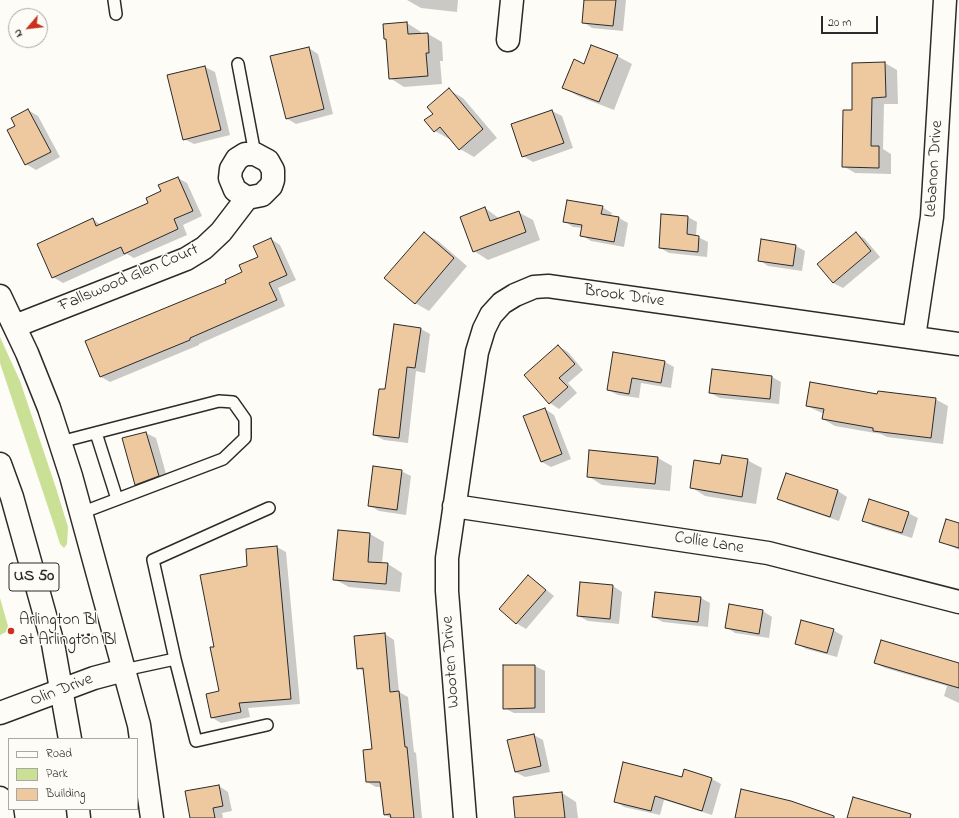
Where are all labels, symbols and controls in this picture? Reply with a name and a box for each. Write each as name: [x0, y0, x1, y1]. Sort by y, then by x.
north arrow: [8, 8, 48, 48]
scale bar: [823, 8, 880, 34]
text: 20 m: [828, 14, 851, 32]
text: N: [9, 26, 27, 40]
street label: Lebanon Drive: [921, 120, 949, 218]
street label: Fallswood Glen Court: [56, 240, 202, 318]
street label: Brook Drive: [582, 281, 666, 313]
street label: Collie Lane: [673, 528, 745, 560]
road number: US 50: [9, 563, 59, 591]
place label: Arlington Bl at Arlington Bl: [19, 611, 116, 651]
street label: Wooten Drive: [439, 615, 465, 709]
marker: Arlington Bl at Arlington Bl: [6, 626, 16, 636]
street label: Olin Drive: [28, 670, 96, 712]
legend: [8, 738, 138, 810]
text: Road: [46, 745, 72, 763]
text: Park: [46, 765, 68, 783]
text: Building: [46, 785, 85, 803]

